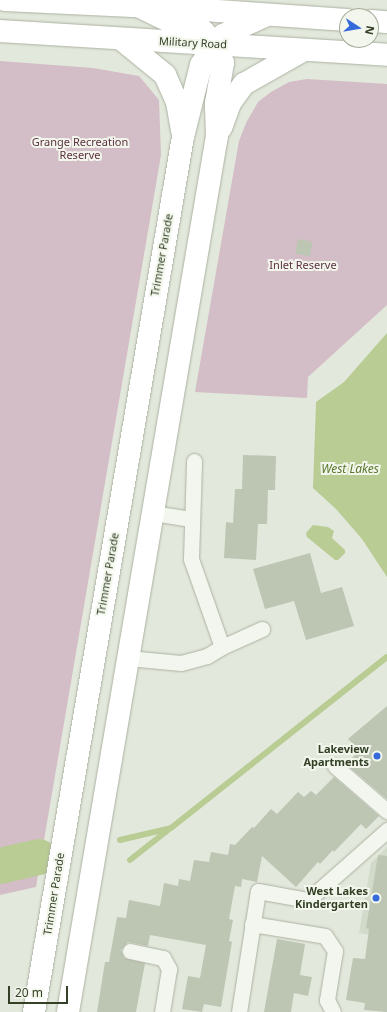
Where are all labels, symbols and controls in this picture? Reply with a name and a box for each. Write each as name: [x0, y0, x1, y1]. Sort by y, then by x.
north arrow: [339, 8, 379, 48]
text: N: [362, 24, 379, 36]
street label: Military Road: [159, 35, 227, 51]
park label: Grange Recreation Reserve: [32, 136, 128, 162]
street label: Trimmer Parade: [148, 213, 176, 297]
park label: Inlet Reserve: [269, 258, 337, 272]
water label: West Lakes: [321, 462, 379, 476]
street label: Trimmer Parade: [94, 532, 122, 616]
place label: Lakeview Apartments: [303, 743, 369, 769]
marker: Lakeview Apartments: [372, 751, 382, 761]
street label: Trimmer Parade: [41, 852, 67, 936]
place label: West Lakes Kindergarten: [295, 885, 368, 911]
marker: West Lakes Kindergarten: [371, 893, 381, 903]
scale bar: [10, 978, 70, 1004]
text: 20 m: [15, 984, 43, 1001]

